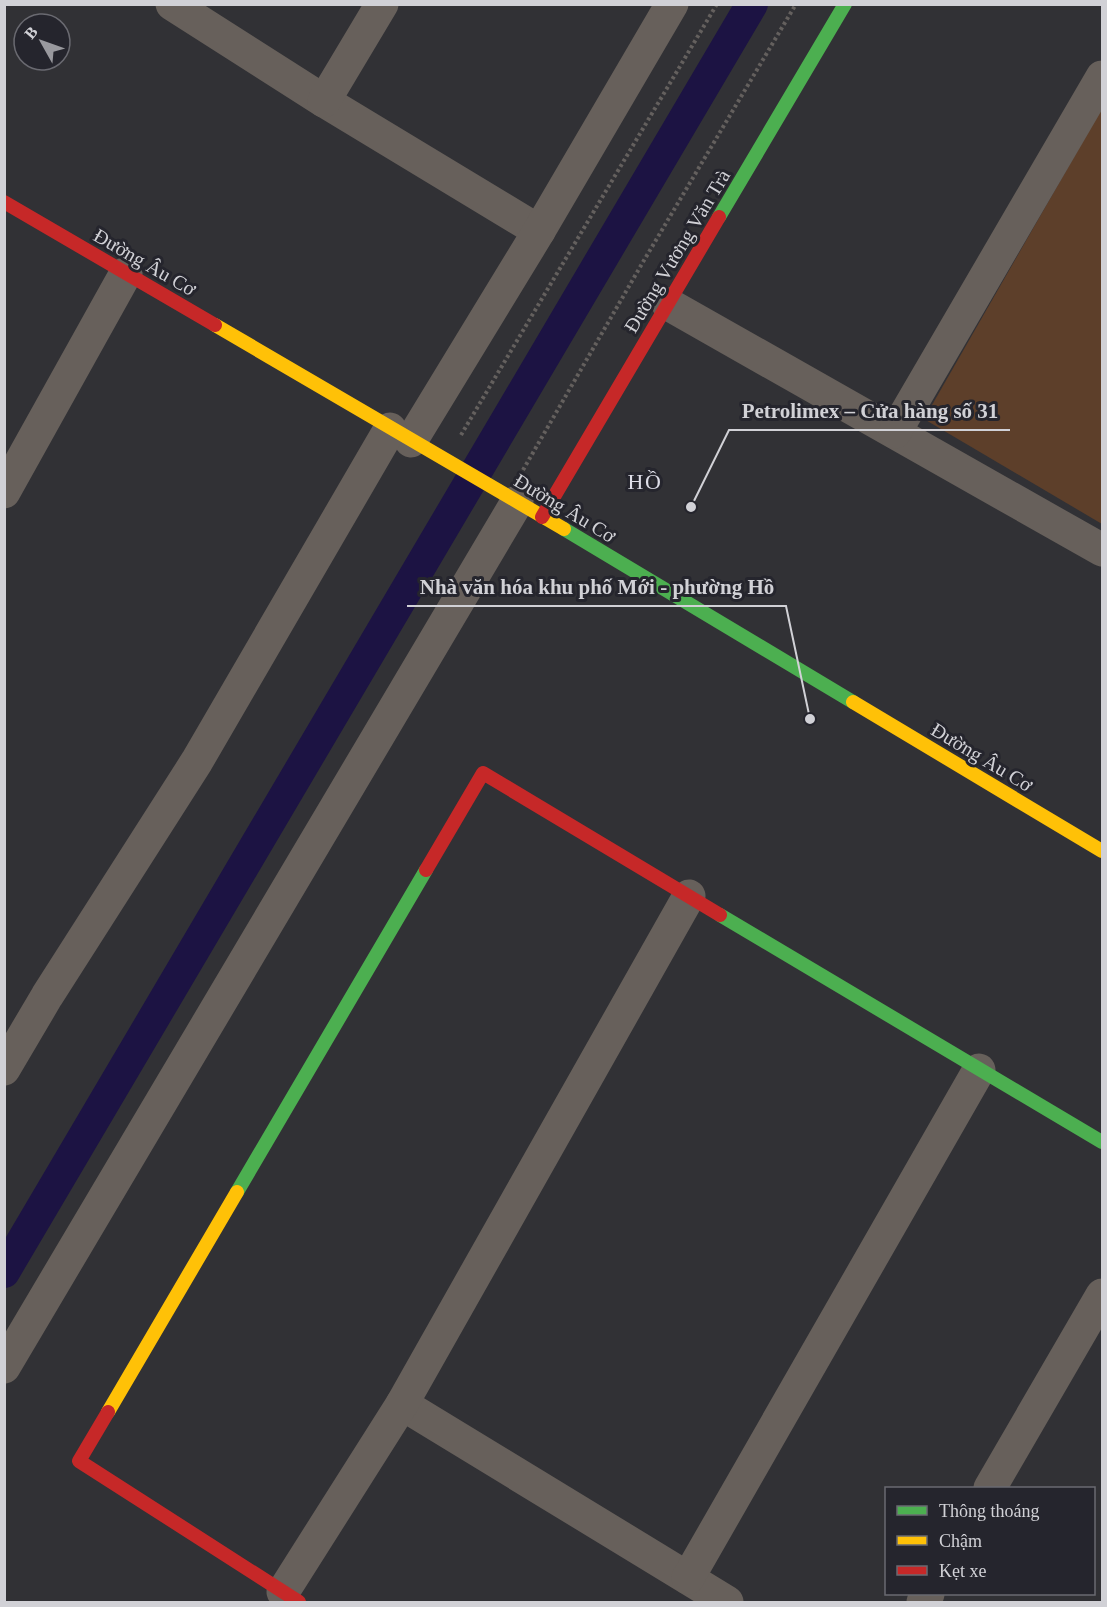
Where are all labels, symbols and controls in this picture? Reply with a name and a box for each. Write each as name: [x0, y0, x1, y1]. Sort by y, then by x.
north arrow: [12, 12, 72, 72]
text: B: [21, 23, 41, 42]
street label: Đường Vương Văn Trà: [620, 166, 735, 337]
street label: Đường Âu Cơ: [90, 224, 200, 301]
callout: Petrolimex – Cửa hàng số 31: [729, 391, 1010, 430]
text: Petrolimex – Cửa hàng số 31: [742, 399, 998, 423]
street label: Đường Âu Cơ: [510, 469, 620, 548]
district label: HỒ: [628, 469, 662, 494]
callout: Nhà văn hóa khu phố Mới - phường Hồ: [407, 567, 786, 606]
text: Nhà văn hóa khu phố Mới - phường Hồ: [420, 575, 774, 599]
street label: Đường Âu Cơ: [927, 718, 1037, 797]
legend: [885, 1487, 1095, 1595]
text: Thông thoáng: [939, 1501, 1040, 1521]
text: Chậm: [939, 1531, 982, 1551]
text: Kẹt xe: [939, 1561, 986, 1581]

